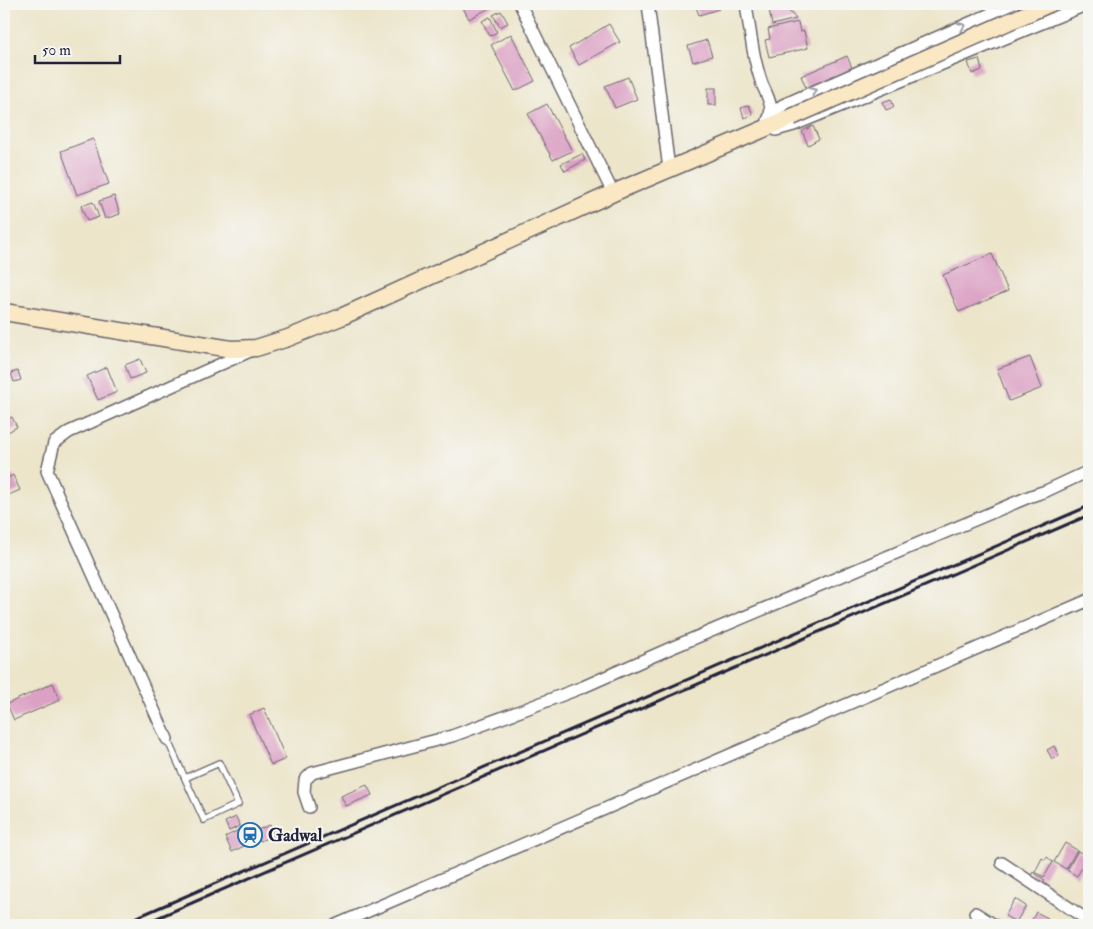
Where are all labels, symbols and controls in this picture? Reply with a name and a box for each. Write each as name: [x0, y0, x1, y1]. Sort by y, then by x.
one-way arrow: [957, 22, 966, 33]
scale bar: [35, 32, 120, 64]
text: 50 m: [42, 41, 71, 60]
one-way arrow: [808, 87, 817, 98]
station icon: Gadwal: [237, 822, 263, 848]
place label: Gadwal: [268, 824, 323, 847]

